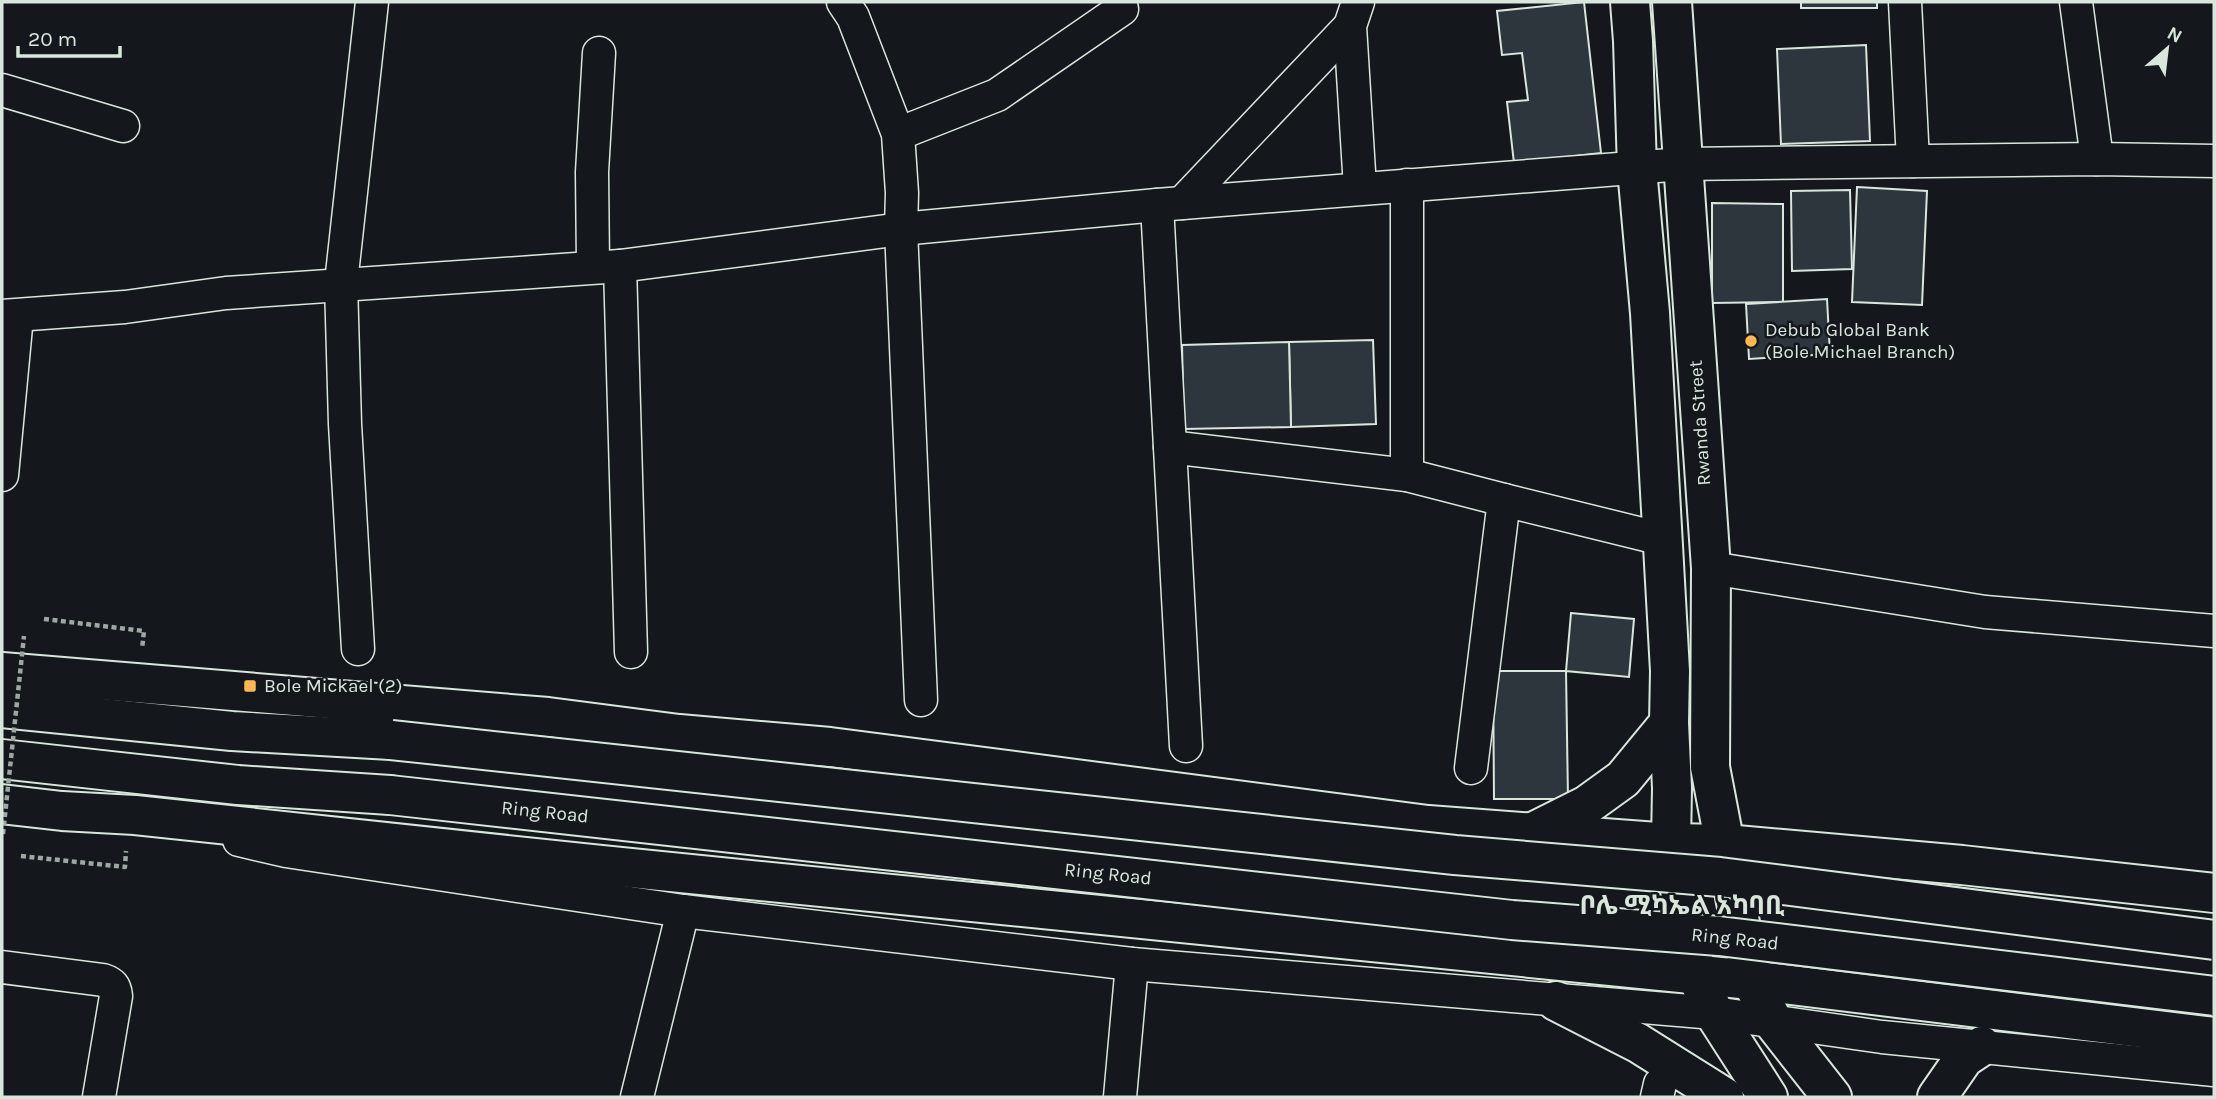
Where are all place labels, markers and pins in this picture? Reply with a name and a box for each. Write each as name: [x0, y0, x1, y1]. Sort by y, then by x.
place label: Debub Global Bank (Bole Michael Branch): [1765, 319, 1955, 363]
marker: Debub Global Bank (Bole Michael Branch): [1743, 333, 1759, 349]
place label: Bole Mickael (2): [264, 675, 403, 697]
marker: Bole Mickael (2): [242, 678, 258, 694]

